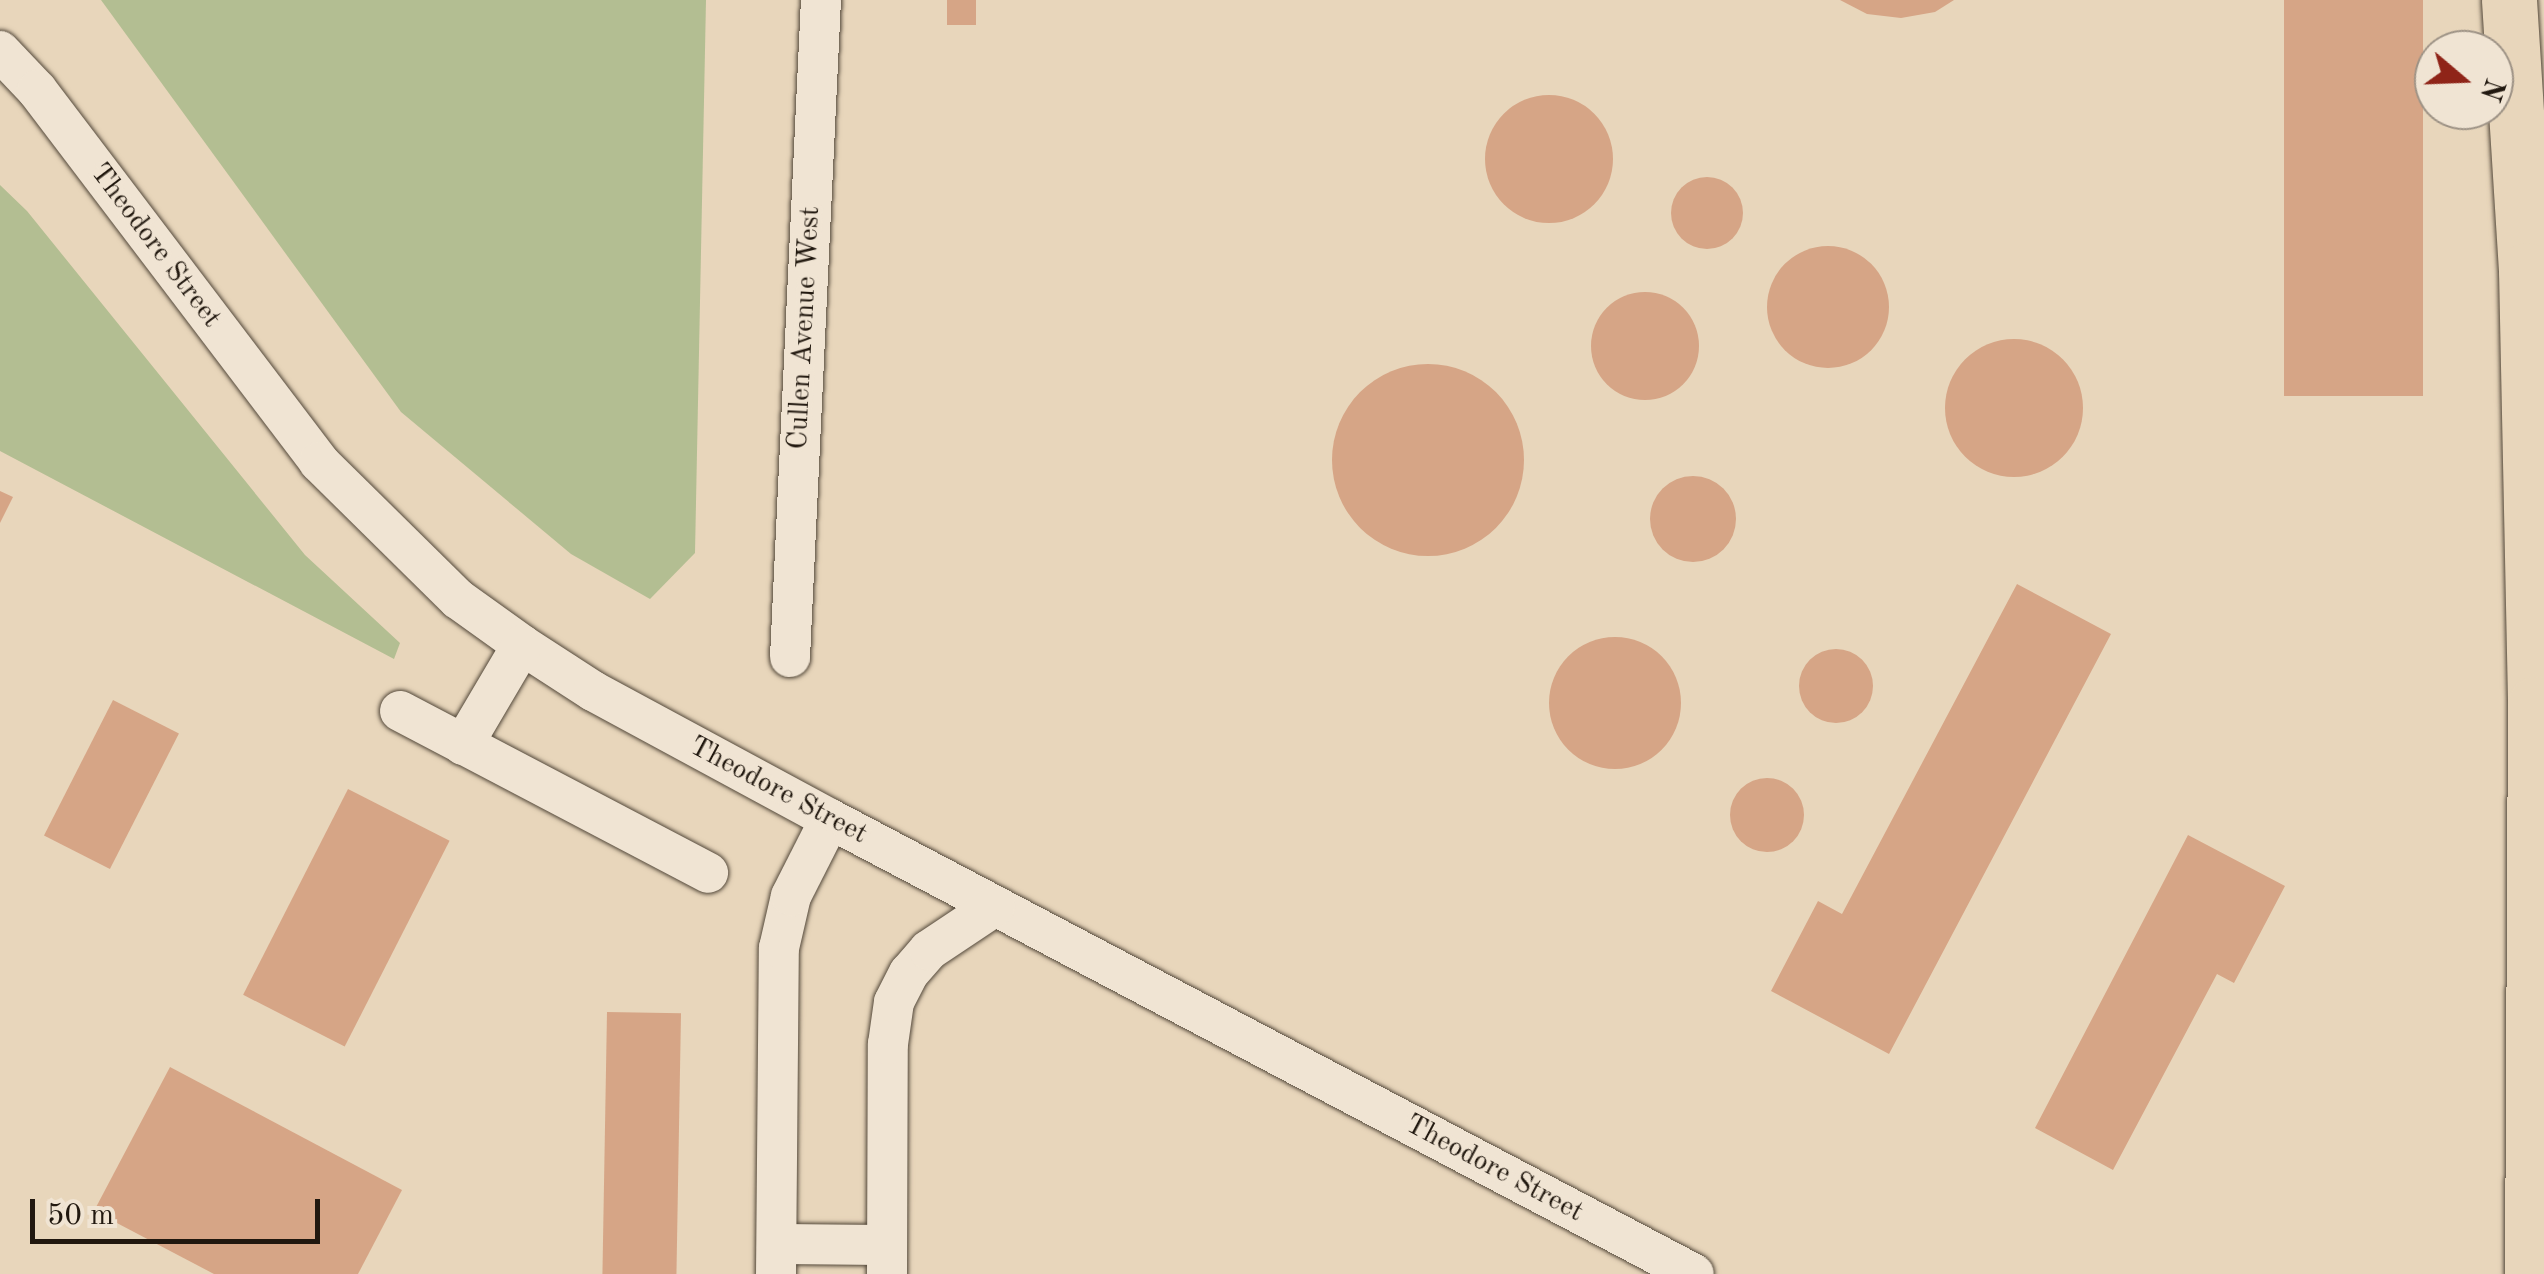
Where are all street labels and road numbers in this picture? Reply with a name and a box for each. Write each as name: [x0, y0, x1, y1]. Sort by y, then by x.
street label: Theodore Street: [82, 157, 228, 335]
street label: Cullen Avenue West: [782, 206, 828, 450]
street label: Theodore Street: [683, 730, 873, 852]
street label: Theodore Street: [1399, 1108, 1589, 1230]

